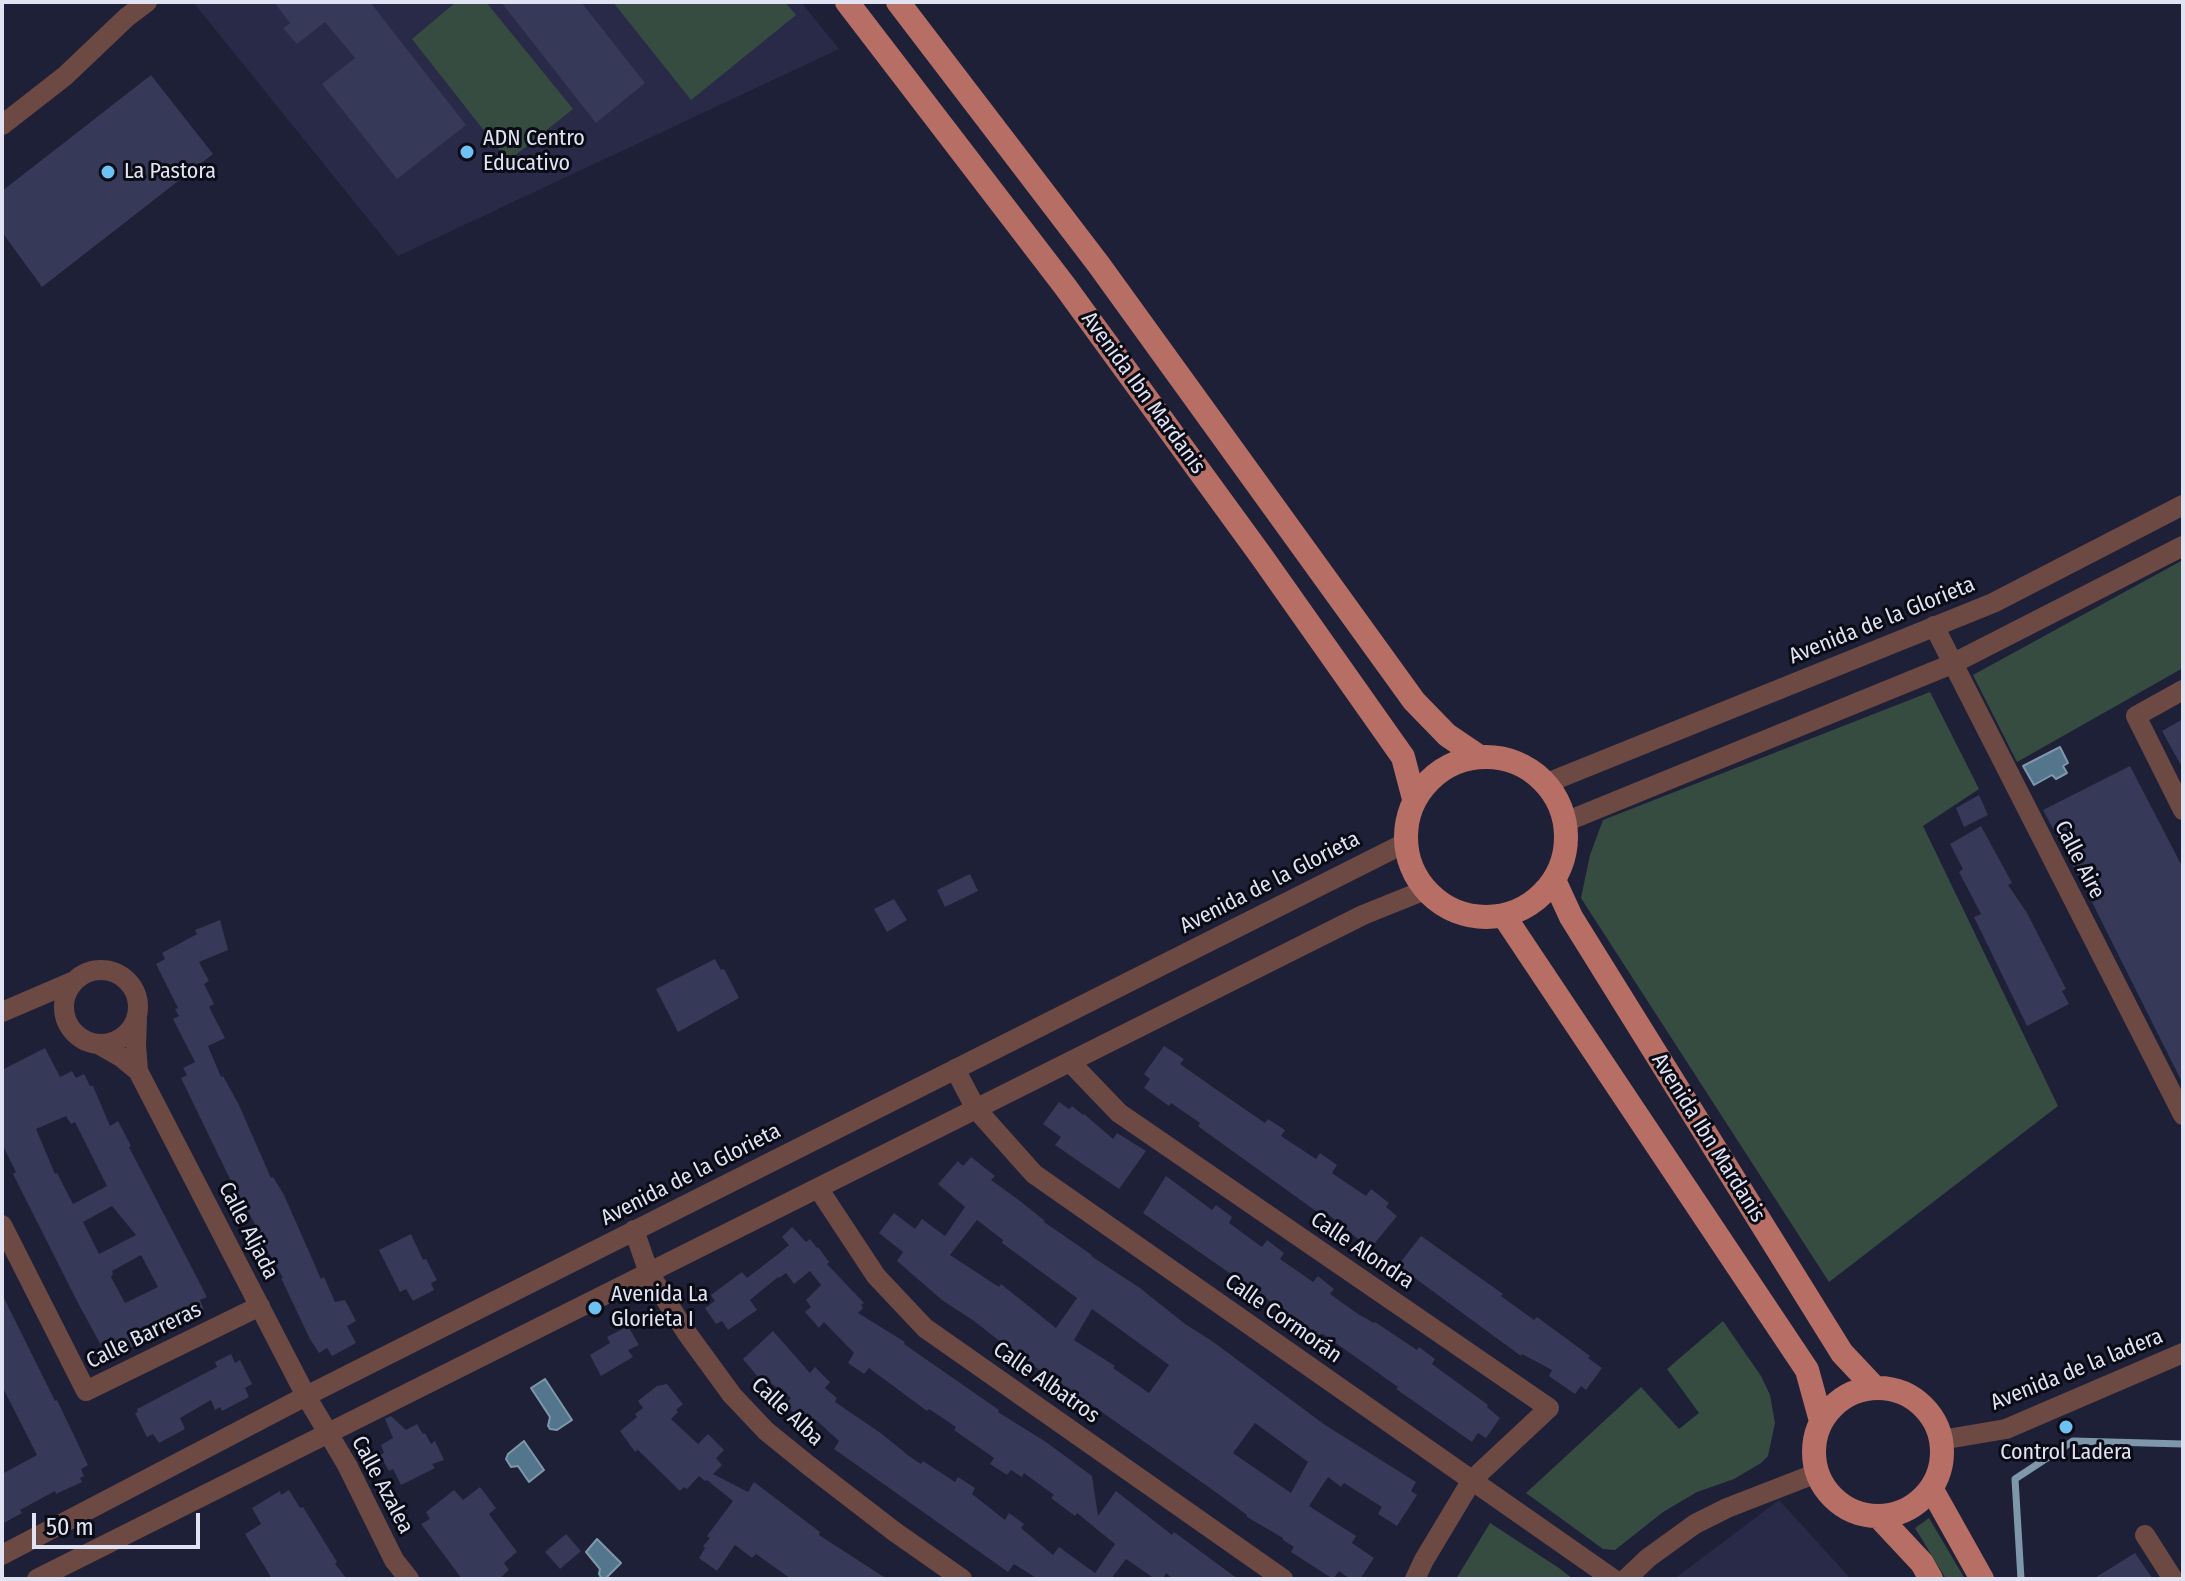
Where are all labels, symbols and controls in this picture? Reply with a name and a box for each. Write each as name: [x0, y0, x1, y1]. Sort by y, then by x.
place label: ADN Centro Educativo: [483, 126, 585, 178]
marker: ADN Centro Educativo: [458, 143, 476, 161]
place label: La Pastora: [124, 159, 216, 185]
marker: La Pastora: [99, 163, 117, 181]
street label: Avenida Ibn Mardanis: [1075, 307, 1211, 479]
street label: Avenida de la Glorieta: [1785, 572, 1979, 670]
street label: Calle Aire: [2048, 817, 2110, 903]
street label: Avenida de la Glorieta: [1176, 826, 1364, 940]
street label: Avenida Ibn Mardanis: [1645, 1049, 1771, 1227]
street label: Avenida de la Glorieta: [597, 1118, 785, 1232]
street label: Calle Aljada: [212, 1178, 284, 1284]
street label: Calle Alondra: [1305, 1207, 1419, 1295]
street label: Calle Cormorán: [1219, 1269, 1347, 1369]
place label: Avenida La Glorieta I: [611, 1282, 708, 1334]
street label: Calle Barreras: [82, 1297, 206, 1375]
marker: Avenida La Glorieta I: [586, 1299, 604, 1317]
street label: Avenida de la ladera: [1987, 1323, 2167, 1417]
street label: Calle Albatros: [988, 1337, 1104, 1429]
street label: Calle Alba: [746, 1372, 828, 1452]
marker: Control Ladera: [2057, 1418, 2075, 1436]
street label: Calle Azalea: [345, 1432, 419, 1538]
place label: Control Ladera: [2000, 1440, 2132, 1466]
scale bar: [36, 1497, 204, 1547]
text: 50 m: [46, 1513, 94, 1541]

